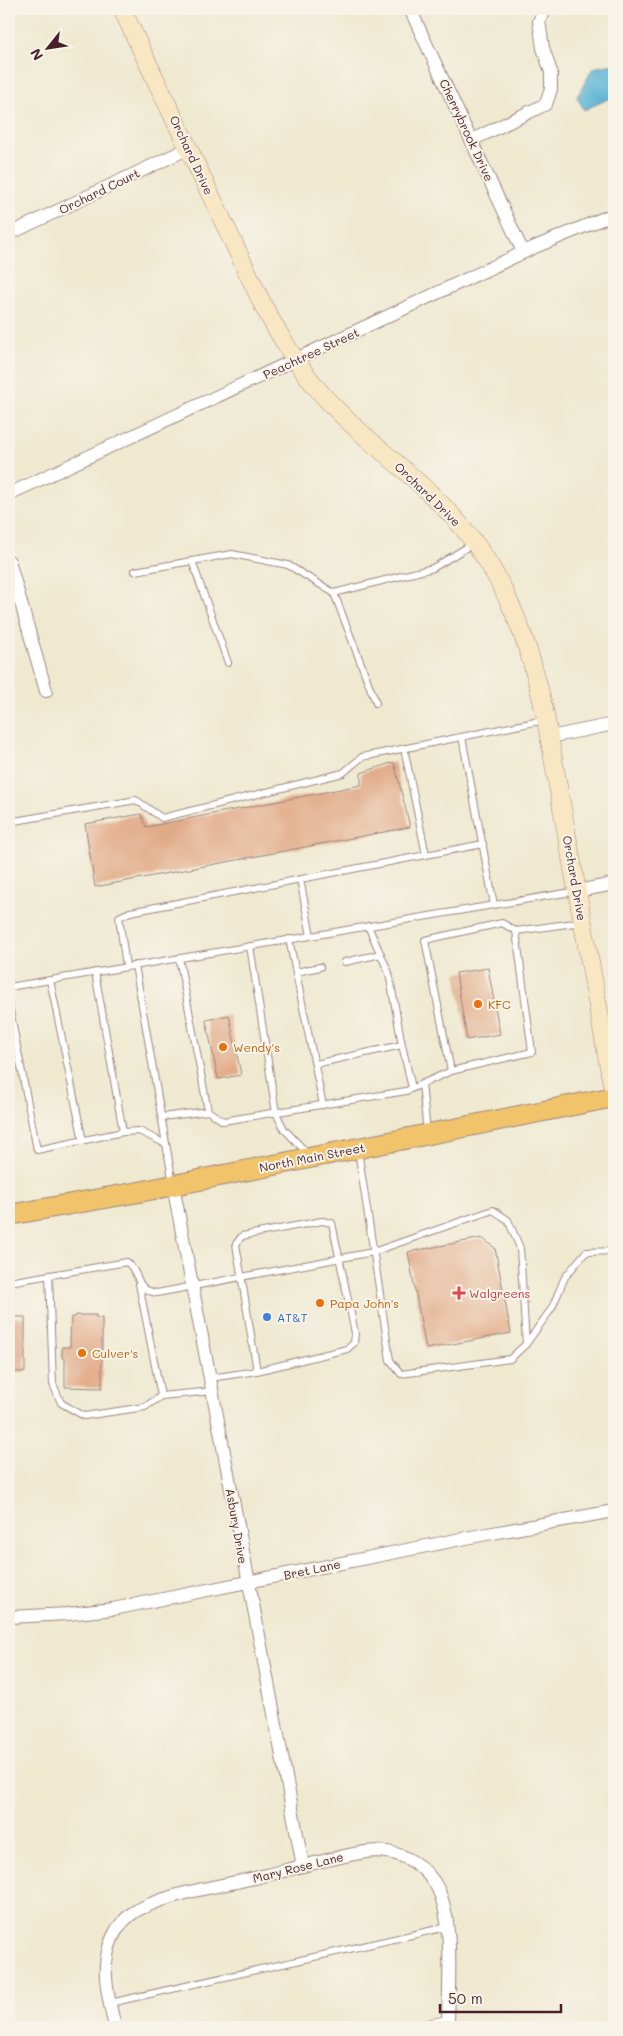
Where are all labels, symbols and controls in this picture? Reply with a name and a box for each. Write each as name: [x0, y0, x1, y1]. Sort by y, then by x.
north arrow: [22, 22, 72, 72]
text: N: [25, 45, 47, 64]
street label: Cherrybrook Drive: [436, 76, 498, 184]
street label: Orchard Drive: [167, 113, 217, 197]
street label: Orchard Court: [56, 165, 142, 217]
street label: Peachtree Street: [260, 324, 362, 382]
street label: Orchard Drive: [391, 458, 465, 530]
street label: Orchard Drive: [560, 834, 590, 922]
place label: KFC: [488, 996, 511, 1012]
marker: KFC: [472, 998, 484, 1010]
place label: Wendy's: [233, 1039, 280, 1055]
marker: Wendy's: [217, 1041, 229, 1053]
street label: North Main Street: [258, 1139, 366, 1175]
place label: Walgreens: [469, 1285, 531, 1301]
marker: Walgreens: [453, 1287, 465, 1299]
place label: Papa John's: [330, 1295, 399, 1311]
marker: Papa John's: [314, 1297, 326, 1309]
place label: AT&T: [277, 1309, 308, 1325]
marker: AT&T: [261, 1311, 273, 1323]
place label: Culver's: [92, 1345, 139, 1361]
marker: Culver's: [76, 1347, 88, 1359]
street label: Asbury Drive: [223, 1487, 251, 1565]
street label: Bret Lane: [282, 1555, 342, 1583]
street label: Mary Rose Lane: [251, 1848, 345, 1886]
scale bar: [440, 1981, 562, 2013]
text: 50 m: [448, 1988, 483, 2008]

